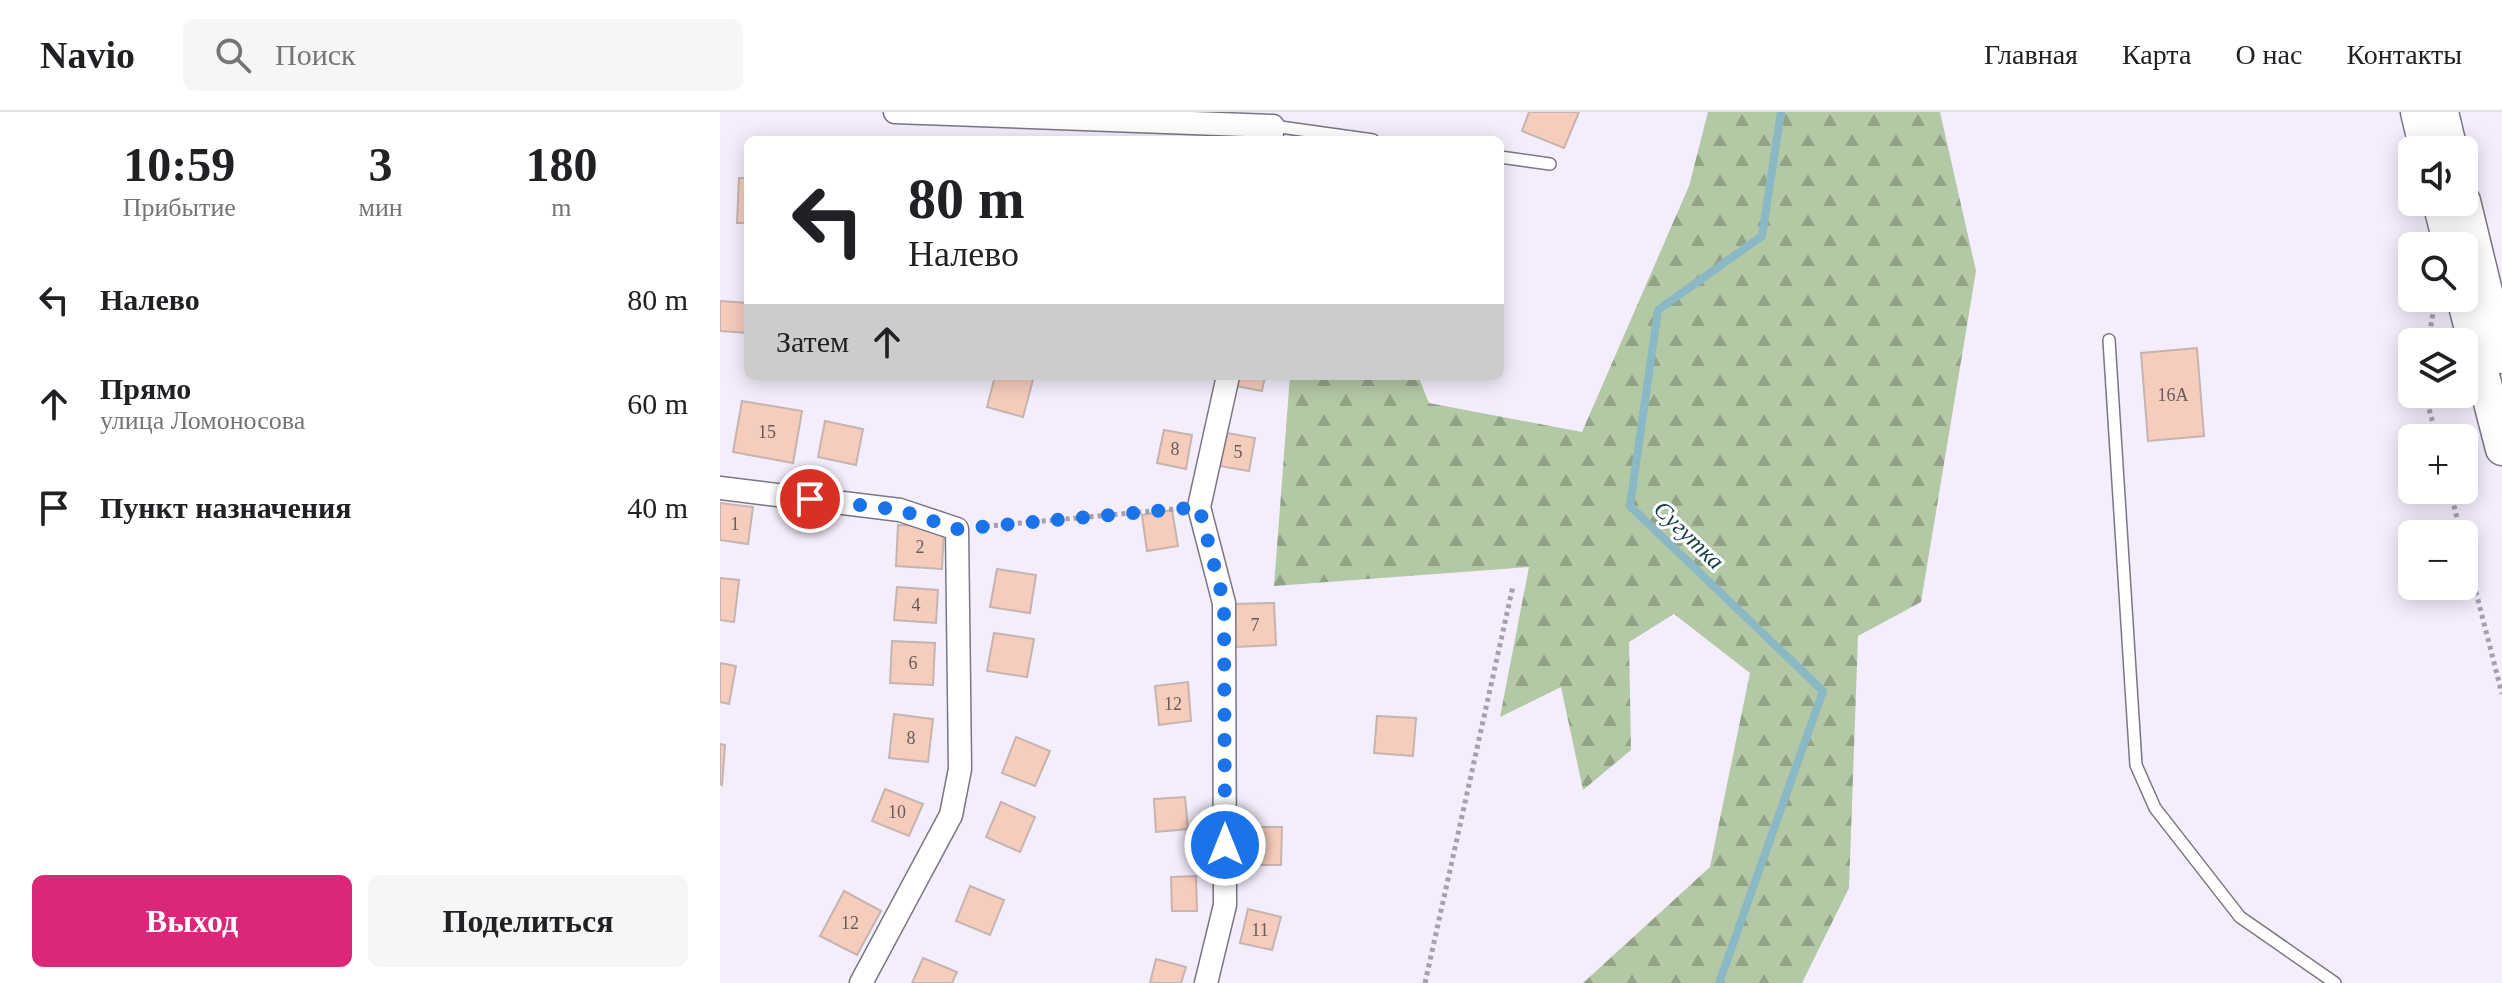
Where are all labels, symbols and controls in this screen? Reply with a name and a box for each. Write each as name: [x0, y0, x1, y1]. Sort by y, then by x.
search box: [183, 19, 743, 91]
icon: search: [211, 33, 255, 77]
text: Navio: [40, 34, 135, 76]
text: Поиск: [275, 38, 356, 71]
text: Главная: [1984, 39, 2078, 70]
text: Карта: [2122, 39, 2191, 70]
text: О нас: [2235, 39, 2302, 70]
text: Контакты: [2346, 39, 2462, 70]
map controls: [2398, 136, 2478, 600]
button: sound: [2398, 136, 2478, 216]
text: 10:59: [123, 138, 235, 191]
text: 3: [369, 138, 393, 191]
text: 180: [525, 138, 597, 191]
icon: left: [776, 168, 880, 272]
text: 80 m: [908, 168, 1025, 230]
text: Прибытие: [123, 193, 236, 222]
text: мин: [358, 193, 403, 222]
text: m: [551, 193, 571, 222]
button: search: [2398, 232, 2478, 312]
text: Налево: [908, 234, 1019, 274]
icon: left: [32, 278, 76, 322]
text: Налево: [100, 283, 200, 316]
text: 80 m: [627, 283, 688, 316]
icon: ahead: [865, 320, 909, 364]
text: Затем: [776, 325, 849, 358]
button: layers: [2398, 328, 2478, 408]
text: Прямо: [100, 372, 191, 405]
icon: ahead: [32, 382, 76, 426]
house number: 16А: [2158, 385, 2189, 405]
text: 60 m: [627, 387, 688, 420]
text: улица Ломоносова: [100, 406, 305, 435]
house number: 15: [758, 422, 776, 442]
button: +: [2398, 424, 2478, 504]
house number: 8: [1171, 439, 1180, 459]
house number: 5: [1234, 442, 1243, 462]
pin: [776, 465, 844, 533]
icon: arrive: [788, 477, 832, 521]
icon: arrive: [32, 486, 76, 530]
text: Пункт назначения: [100, 491, 352, 524]
text: 40 m: [627, 491, 688, 524]
water label: Сугутка: [1649, 496, 1729, 574]
house number: 1: [731, 514, 740, 534]
button: −: [2398, 520, 2478, 600]
house number: 2: [916, 537, 925, 557]
house number: 4: [912, 595, 921, 615]
house number: 7: [1251, 615, 1260, 635]
house number: 6: [909, 653, 918, 673]
house number: 12: [1164, 694, 1182, 714]
house number: 8: [907, 728, 916, 748]
house number: 10: [888, 802, 906, 822]
position arrow: [1183, 803, 1267, 887]
button: Выход: [32, 875, 352, 967]
button: Поделиться: [368, 875, 688, 967]
house number: 12: [841, 913, 859, 933]
house number: 11: [1251, 920, 1269, 940]

